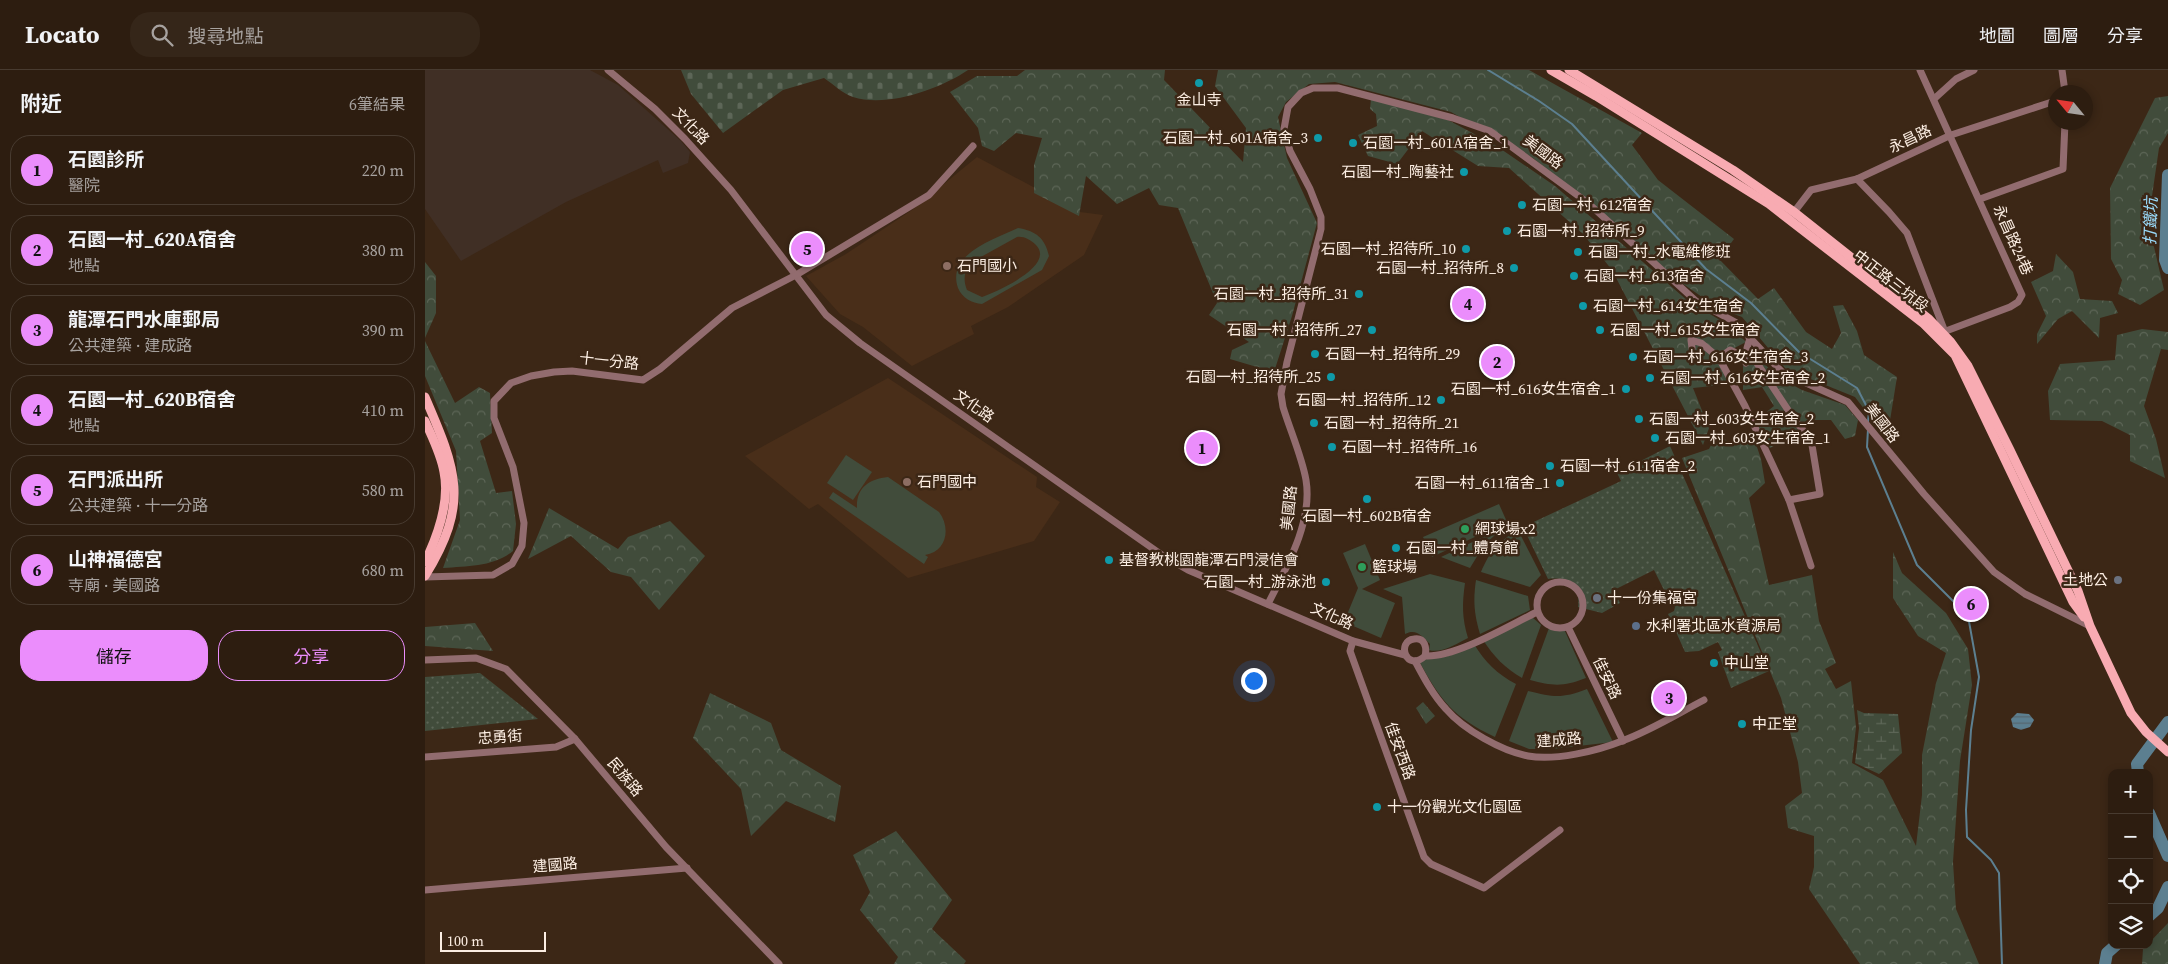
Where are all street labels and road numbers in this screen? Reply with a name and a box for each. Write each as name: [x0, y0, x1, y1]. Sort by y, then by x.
street label: 文化路: [668, 102, 715, 149]
street label: 永昌路: [1885, 120, 1935, 158]
street label: 美國路: [1519, 130, 1568, 174]
street label: 永昌路24巷: [1989, 201, 2038, 278]
street label: 中正路三坑段: [1849, 245, 1933, 317]
street label: 十一分路: [578, 347, 640, 374]
street label: 文化路: [950, 384, 999, 427]
street label: 美國路: [1860, 398, 1905, 447]
street label: 美國路: [1276, 484, 1301, 531]
street label: 文化路: [1307, 597, 1357, 634]
street label: 佳安路: [1588, 653, 1627, 703]
street label: 佳安西路: [1380, 719, 1421, 783]
street label: 忠勇街: [477, 724, 523, 749]
street label: 建成路: [1536, 727, 1582, 752]
street label: 民族路: [603, 753, 648, 801]
street label: 建國路: [532, 852, 578, 877]

